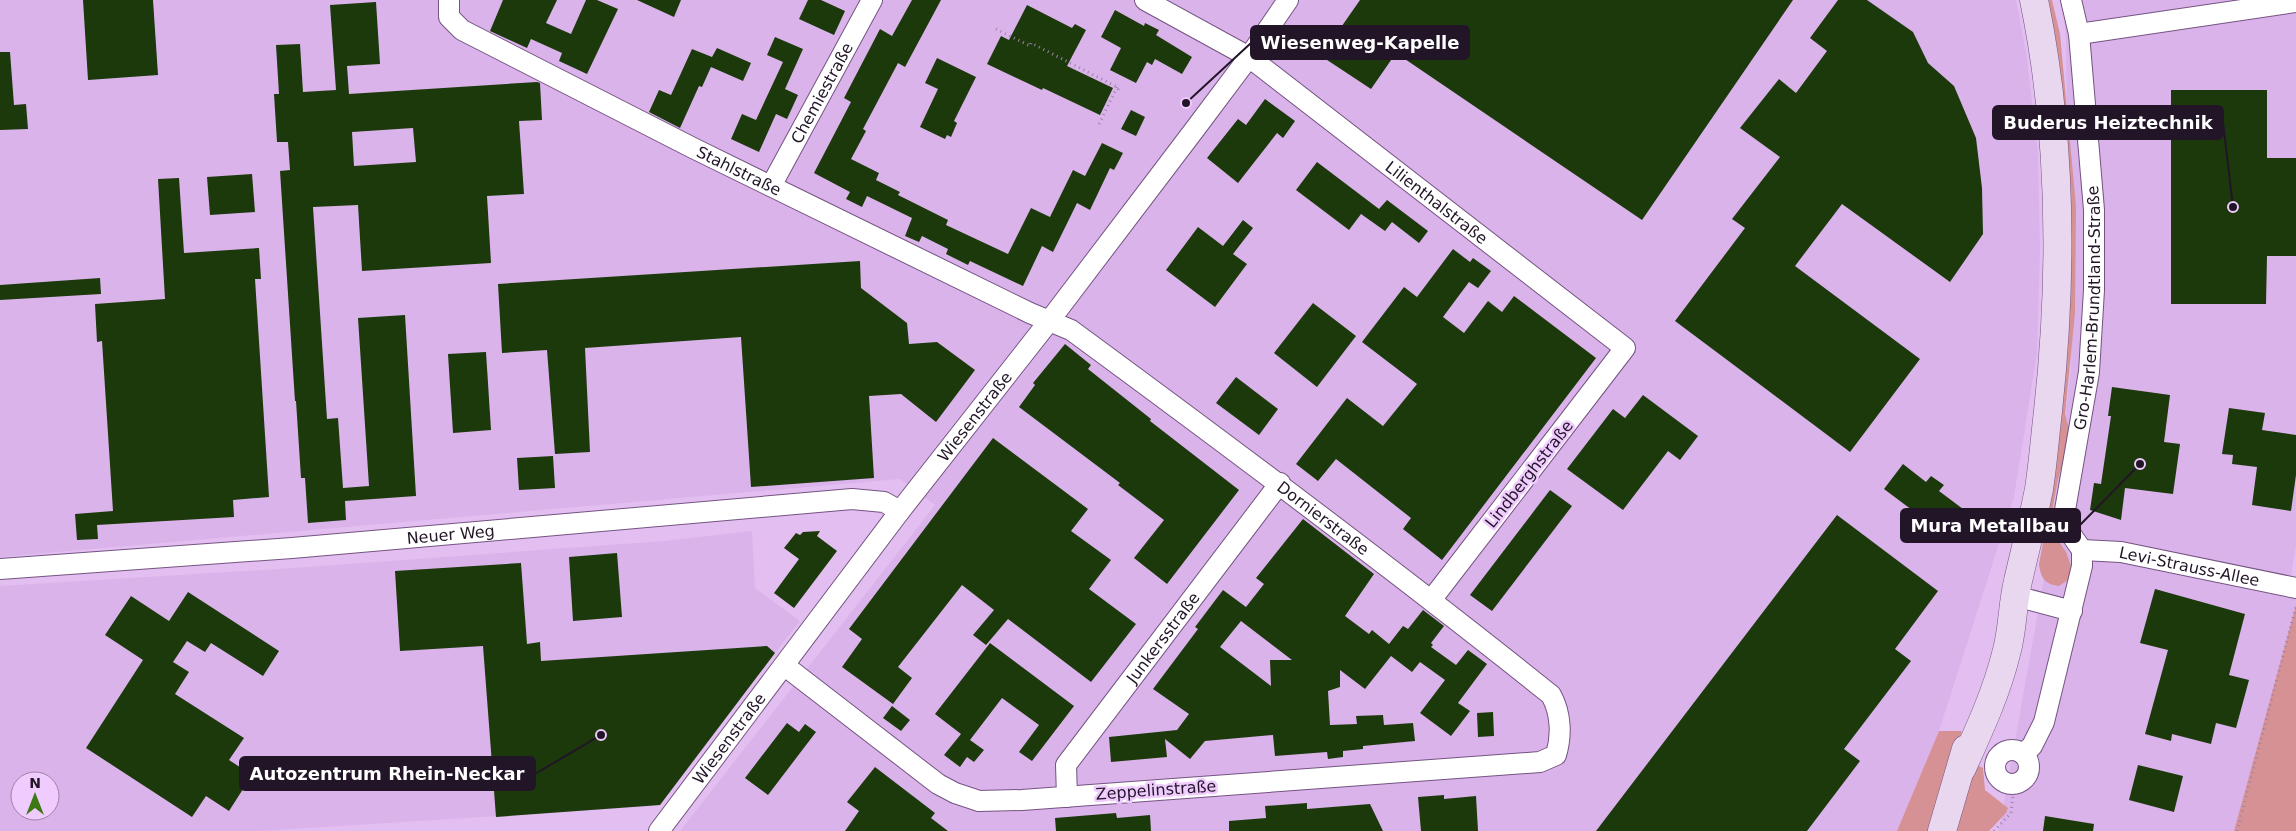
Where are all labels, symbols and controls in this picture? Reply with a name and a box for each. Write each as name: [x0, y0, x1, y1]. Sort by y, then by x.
callout: Wiesenweg-Kapelle: [1251, 26, 1469, 59]
text: Wiesenweg-Kapelle: [1261, 32, 1459, 53]
street label: Chemiestraße: [787, 39, 857, 147]
callout: Buderus Heiztechnik: [1993, 106, 2223, 139]
text: Buderus Heiztechnik: [2003, 112, 2214, 133]
street label: Stahlstraße: [694, 142, 784, 199]
street label: Lilienthalstraße: [1382, 157, 1492, 248]
street label: Gro-Harlem-Brundtland-Straße: [2070, 185, 2104, 432]
street label: Wiesenstraße: [933, 368, 1016, 465]
street label: Lindberghstraße: [1481, 416, 1577, 532]
street label: Dornierstraße: [1274, 477, 1373, 559]
callout: Mura Metallbau: [1901, 509, 2080, 542]
text: Mura Metallbau: [1910, 515, 2070, 536]
street label: Neuer Weg: [406, 521, 495, 547]
street label: Levi-Strauss-Allee: [2118, 542, 2261, 590]
street label: Junkersstraße: [1121, 588, 1203, 688]
street label: Wiesenstraße: [688, 689, 769, 788]
callout: Autozentrum Rhein-Neckar: [240, 757, 535, 790]
text: Autozentrum Rhein-Neckar: [250, 763, 525, 784]
north arrow: [10, 771, 60, 821]
text: N: [29, 775, 41, 791]
street label: Zeppelinstraße: [1095, 776, 1217, 804]

